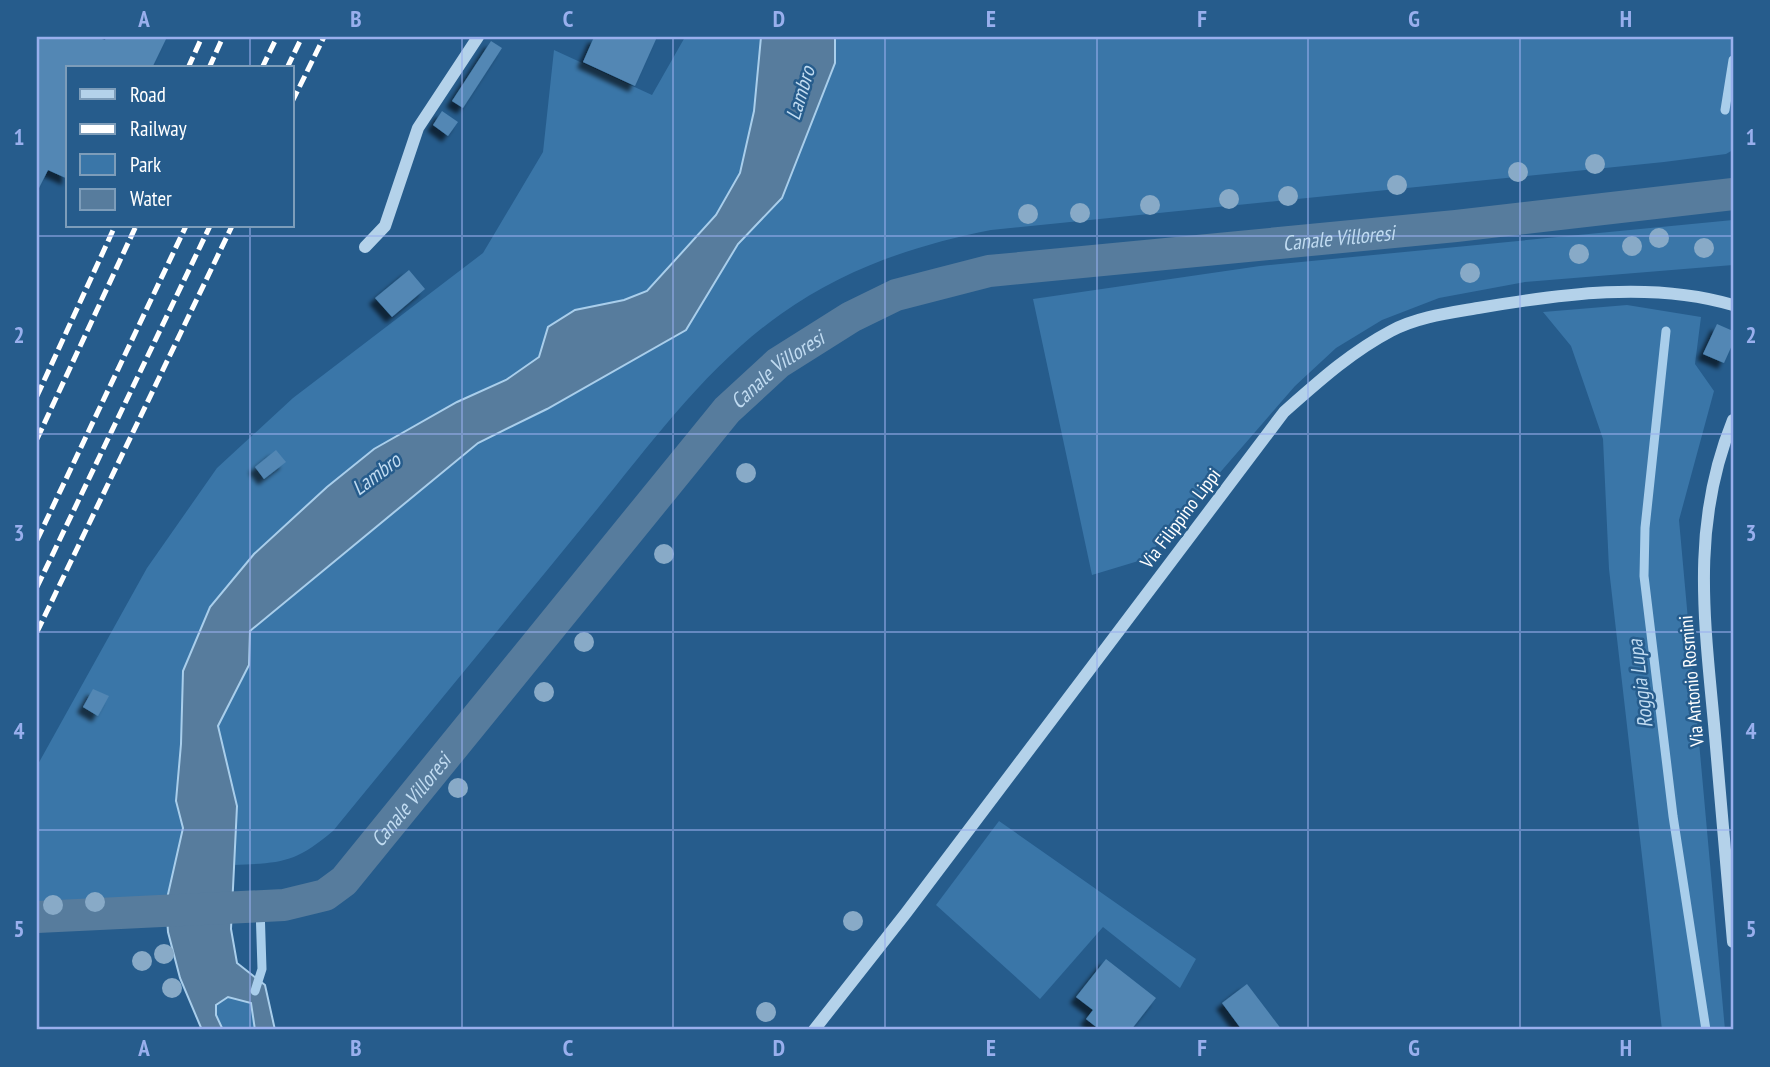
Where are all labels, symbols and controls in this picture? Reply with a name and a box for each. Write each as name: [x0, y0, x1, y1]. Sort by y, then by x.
text: A: [137, 4, 150, 33]
text: B: [350, 4, 362, 33]
text: C: [563, 4, 574, 33]
text: D: [773, 4, 785, 33]
text: E: [986, 4, 996, 33]
text: F: [1197, 4, 1207, 33]
text: G: [1408, 4, 1420, 33]
text: H: [1620, 4, 1632, 33]
water label: Lambro: [779, 61, 821, 123]
legend: [66, 66, 294, 228]
text: Road: [130, 81, 166, 108]
text: Railway: [130, 115, 187, 142]
text: 1: [14, 122, 25, 151]
text: 1: [1746, 122, 1757, 151]
text: Park: [130, 151, 161, 178]
text: Water: [130, 185, 172, 212]
water label: Canale Villoresi: [1281, 218, 1398, 256]
text: 2: [14, 320, 25, 349]
text: 2: [1746, 320, 1757, 349]
water label: Canale Villoresi: [724, 323, 831, 414]
water label: Lambro: [346, 446, 407, 501]
street label: Via Filippino Lippi: [1134, 463, 1225, 574]
text: 3: [14, 518, 25, 547]
text: 3: [1746, 518, 1757, 547]
street label: Via Antonio Rosmini: [1673, 615, 1709, 748]
water label: Roggia Lupa: [1621, 637, 1659, 730]
text: 4: [14, 716, 25, 745]
text: 4: [1746, 716, 1757, 745]
water label: Canale Villoresi: [364, 746, 458, 852]
text: 5: [14, 914, 25, 943]
text: 5: [1746, 914, 1757, 943]
text: A: [137, 1033, 150, 1062]
text: B: [350, 1033, 362, 1062]
text: C: [563, 1033, 574, 1062]
text: D: [773, 1033, 785, 1062]
text: E: [986, 1033, 996, 1062]
text: F: [1197, 1033, 1207, 1062]
text: G: [1408, 1033, 1420, 1062]
text: H: [1620, 1033, 1632, 1062]

